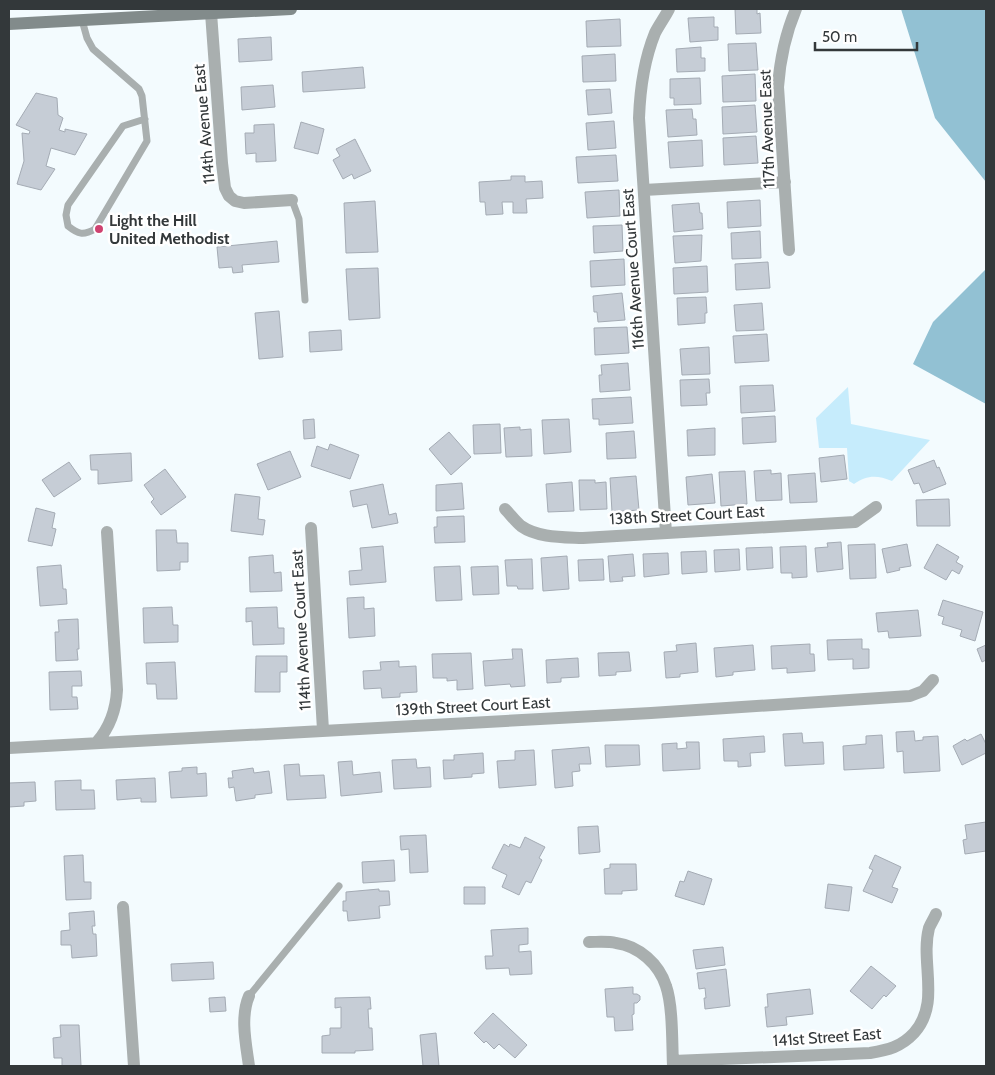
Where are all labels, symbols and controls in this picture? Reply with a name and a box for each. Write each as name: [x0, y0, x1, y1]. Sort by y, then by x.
scale bar: [815, 20, 918, 52]
text: 50 m: [822, 28, 857, 46]
street label: 114th Avenue East: [189, 63, 219, 185]
street label: 117th Avenue East: [755, 69, 779, 189]
street label: 116th Avenue Court East: [618, 187, 648, 350]
place label: Light the Hill United Methodist: [109, 211, 230, 248]
marker: Light the Hill United Methodist: [93, 223, 105, 235]
street label: 138th Street Court East: [609, 501, 766, 529]
street label: 114th Avenue Court East: [287, 548, 315, 711]
street label: 139th Street Court East: [395, 692, 551, 720]
street label: 141st Street East: [772, 1024, 882, 1050]

